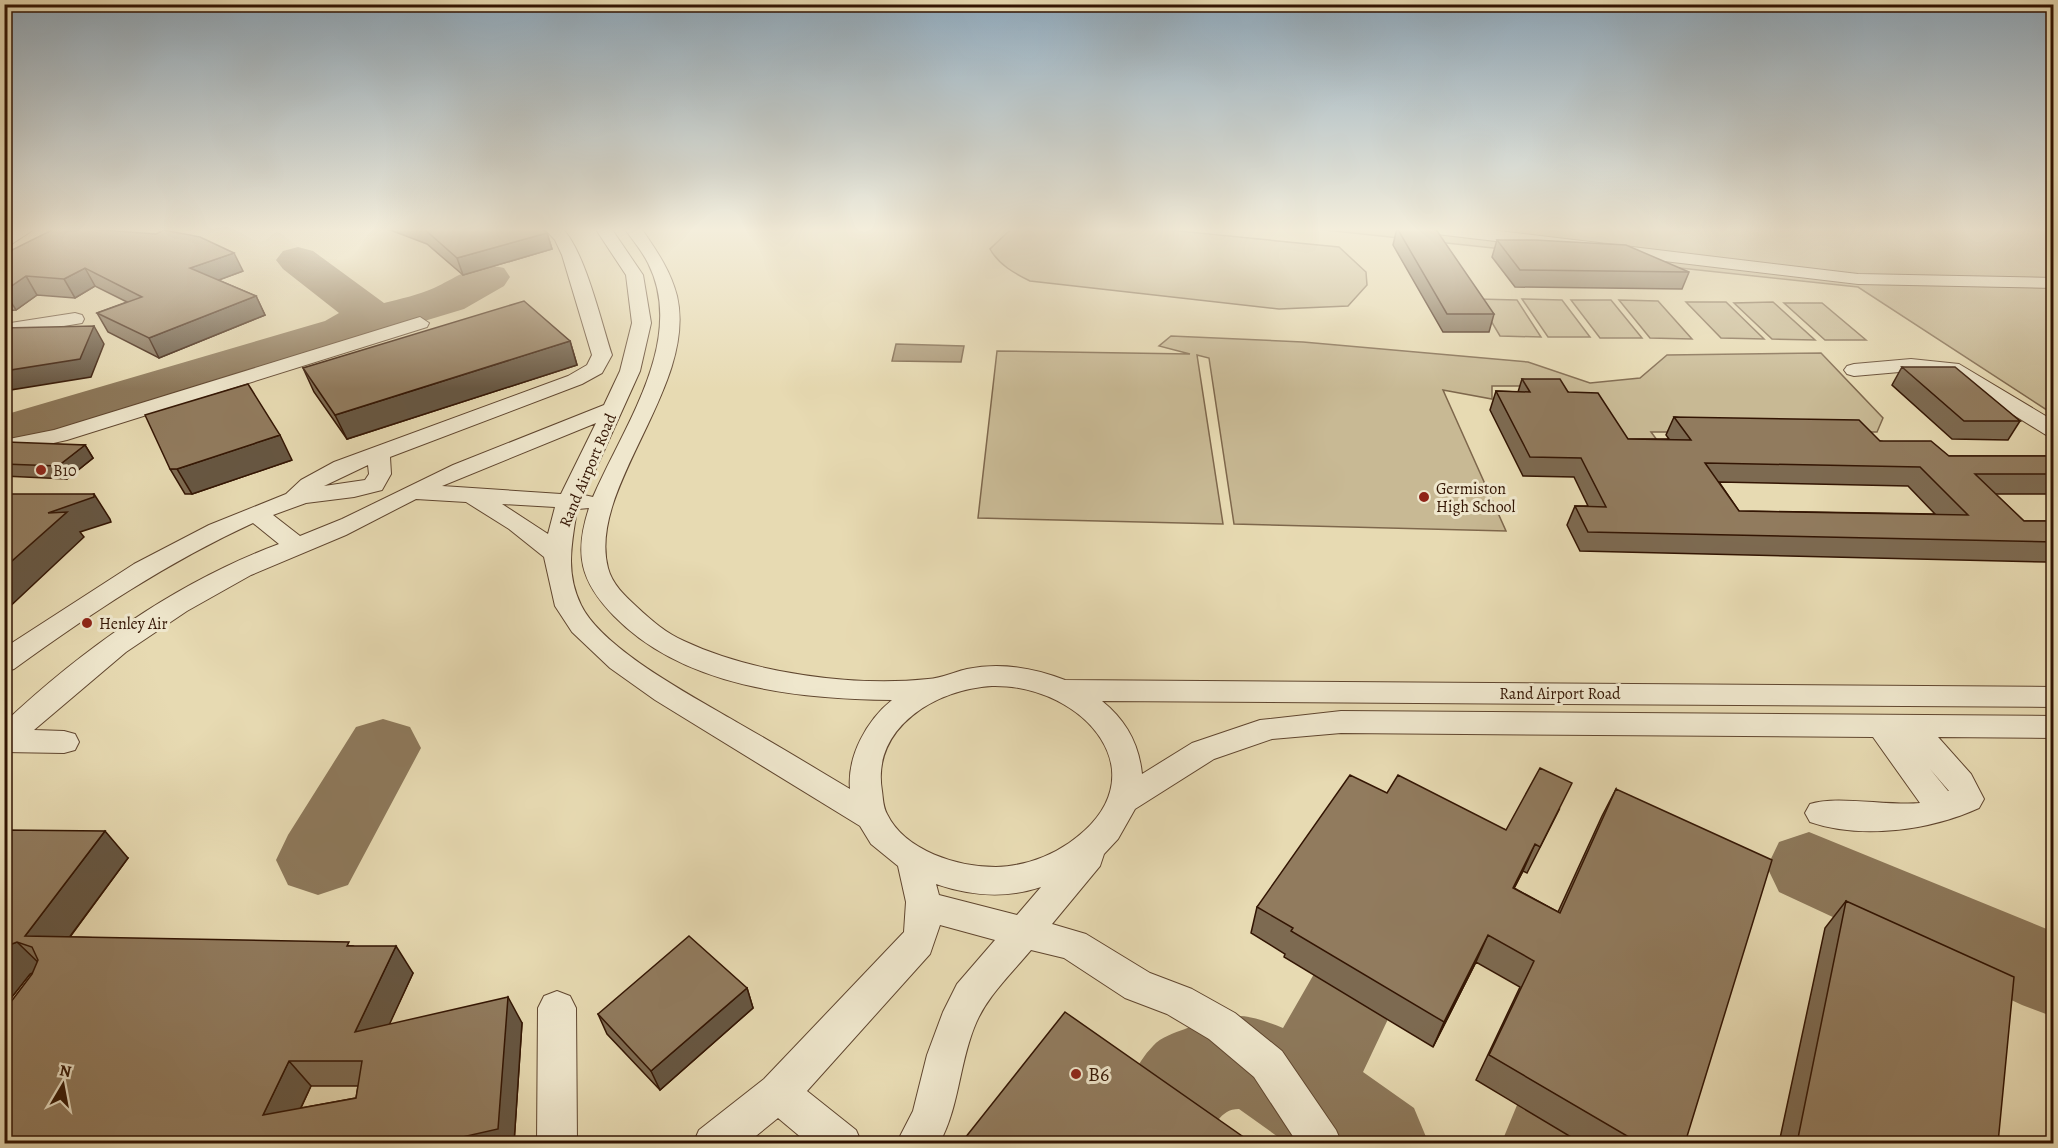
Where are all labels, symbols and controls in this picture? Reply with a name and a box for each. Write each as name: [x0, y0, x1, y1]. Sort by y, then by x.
street label: Rand Airport Road: [554, 410, 622, 531]
place label: B10: [53, 460, 77, 482]
marker: B10: [34, 463, 48, 477]
place label: Germiston High School: [1436, 478, 1516, 518]
marker: Germiston High School: [1417, 490, 1431, 504]
place label: Henley Air: [99, 613, 168, 635]
marker: Henley Air: [80, 616, 94, 630]
street label: Rand Airport Road: [1499, 683, 1621, 705]
north arrow: [33, 1055, 93, 1115]
text: N: [58, 1059, 73, 1083]
place label: B6: [1088, 1061, 1109, 1088]
marker: B6: [1069, 1067, 1083, 1081]

